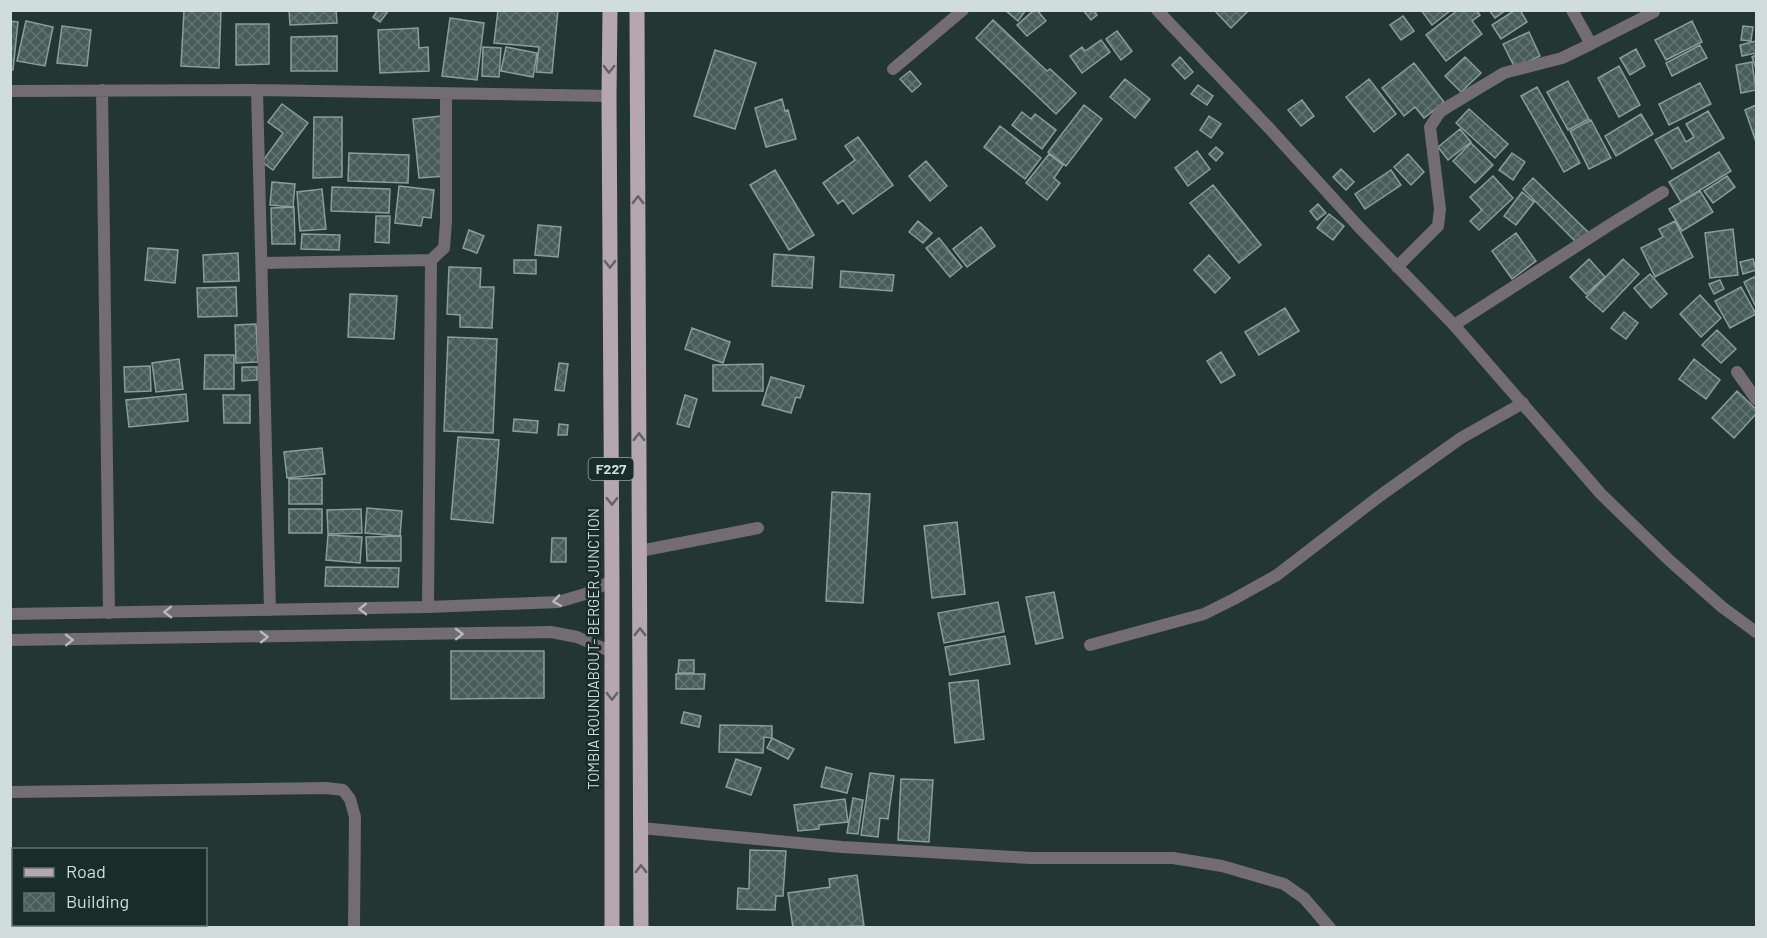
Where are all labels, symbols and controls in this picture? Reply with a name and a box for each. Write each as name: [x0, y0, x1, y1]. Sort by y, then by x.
one-way arrow: [603, 64, 616, 73]
one-way arrow: [632, 196, 644, 205]
one-way arrow: [604, 259, 616, 268]
one-way arrow: [633, 433, 645, 442]
road number: F227: [588, 458, 634, 480]
one-way arrow: [606, 496, 618, 505]
street label: TOMBIA ROUNDABOUT- BERGER JUNCTION: [584, 508, 602, 790]
one-way arrow: [553, 594, 562, 606]
one-way arrow: [358, 602, 367, 615]
one-way arrow: [163, 606, 172, 618]
one-way arrow: [454, 628, 463, 640]
one-way arrow: [634, 628, 646, 637]
one-way arrow: [259, 631, 268, 643]
one-way arrow: [64, 633, 73, 646]
one-way arrow: [606, 691, 618, 700]
legend: [12, 848, 207, 926]
text: Road: [66, 860, 106, 882]
one-way arrow: [635, 865, 647, 874]
text: Building: [66, 890, 129, 912]

